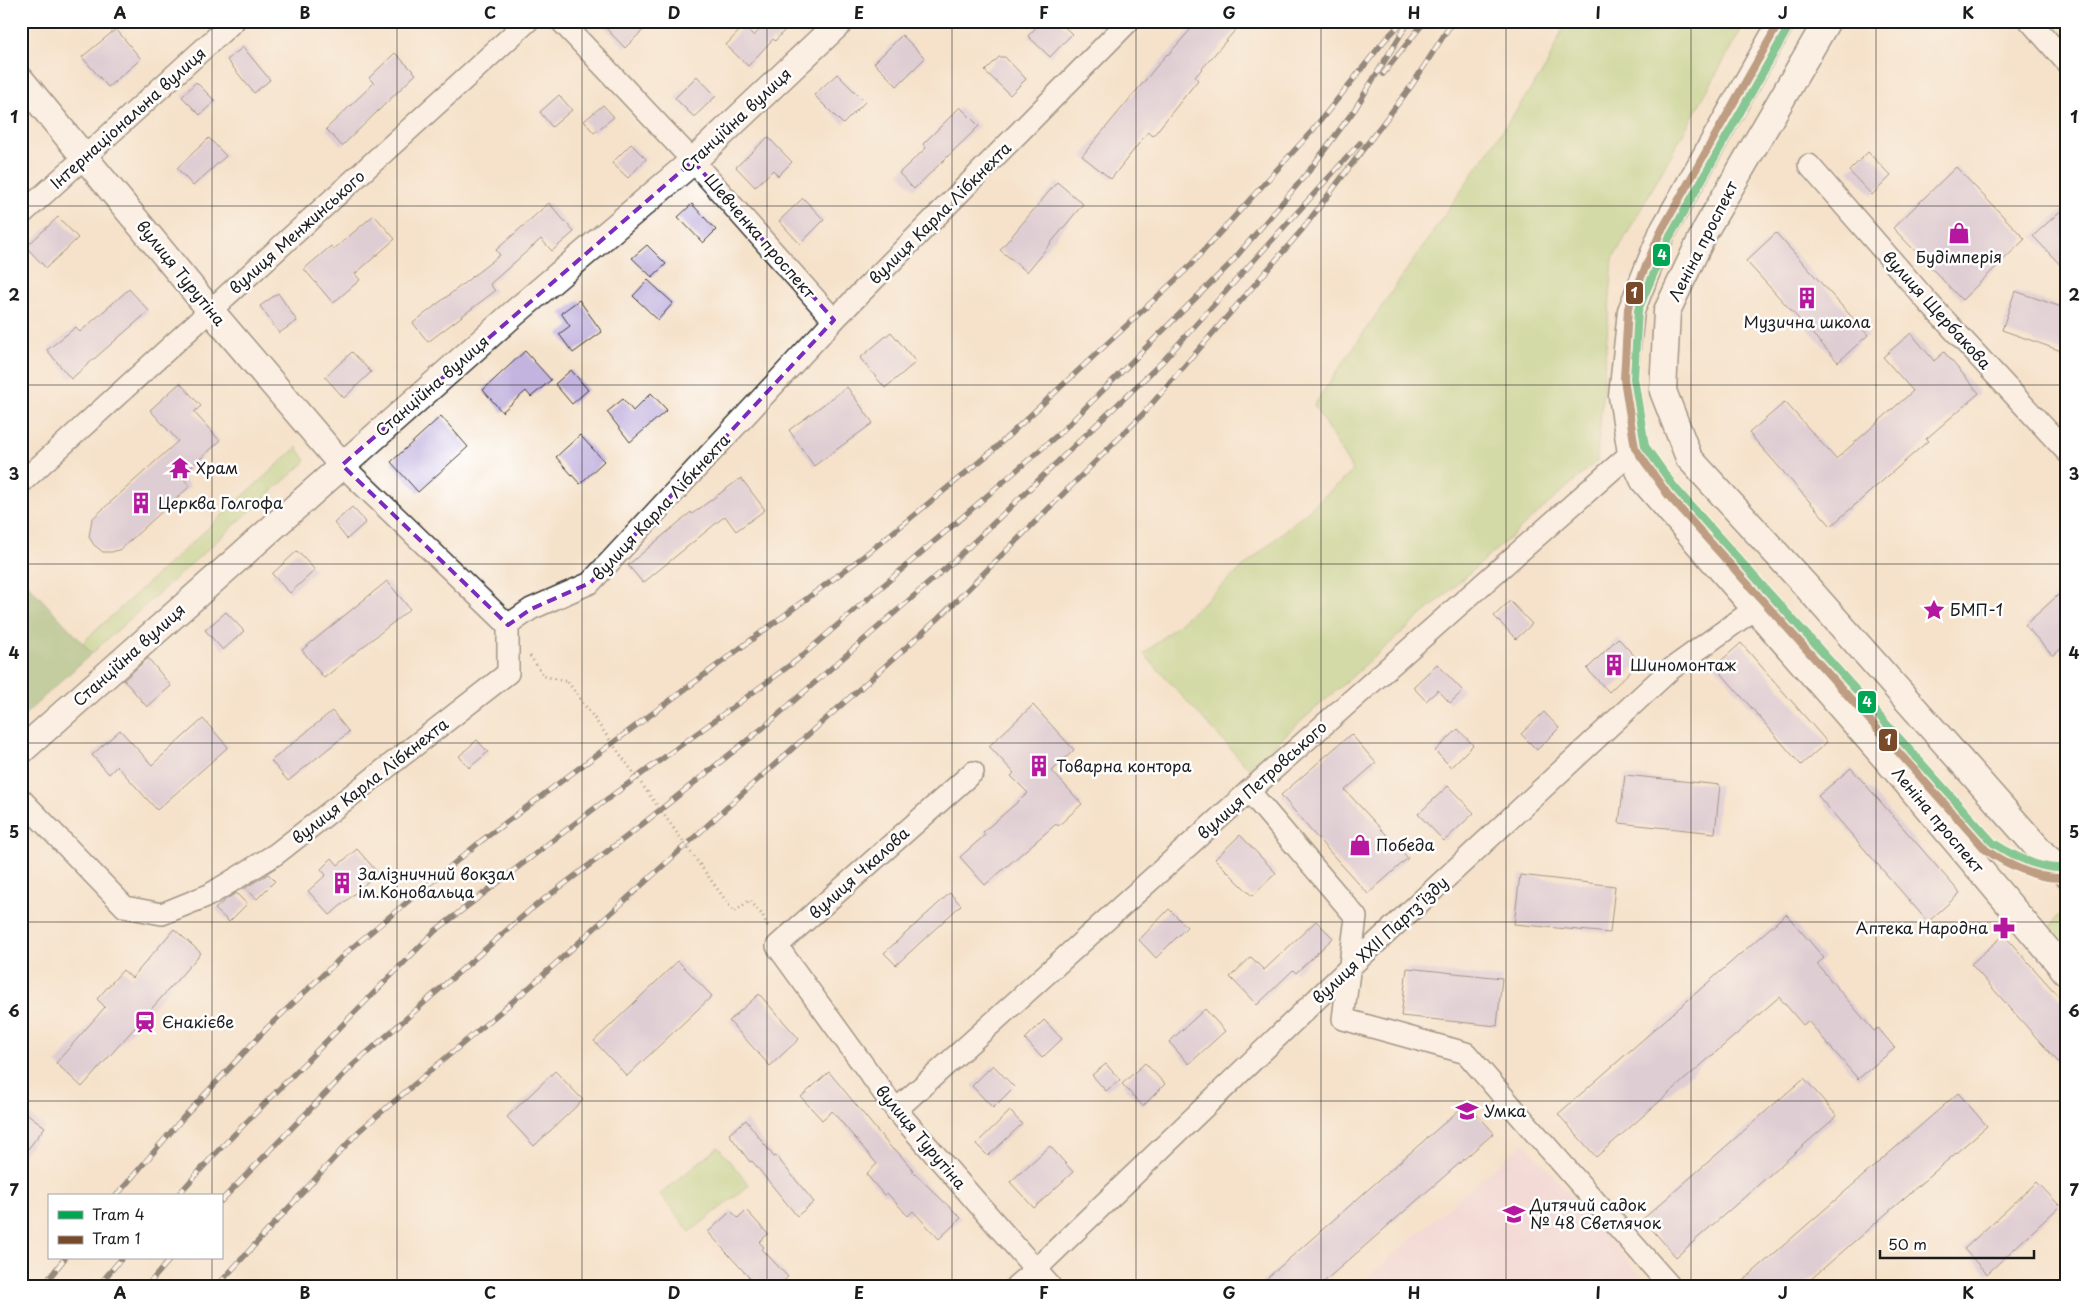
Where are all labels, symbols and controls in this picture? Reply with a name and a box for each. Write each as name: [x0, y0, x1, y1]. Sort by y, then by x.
text: A: [114, 0, 127, 24]
text: B: [300, 0, 311, 24]
text: C: [484, 0, 496, 24]
text: D: [668, 0, 680, 24]
text: E: [854, 0, 864, 24]
text: F: [1039, 0, 1049, 24]
text: G: [1222, 0, 1236, 24]
text: H: [1408, 0, 1420, 24]
text: I: [1595, 0, 1601, 24]
text: J: [1778, 0, 1788, 24]
text: K: [1962, 0, 1974, 24]
street label: Інтернаціональна вулиця: [44, 41, 210, 194]
street label: Станційна вулиця: [675, 61, 796, 177]
text: 1: [10, 104, 18, 128]
text: 1: [2070, 104, 2078, 128]
street label: вулиця Карла Лібкнехта: [863, 136, 1016, 289]
street label: вулиця Менжинського: [223, 164, 370, 299]
street label: Шевченка проспект: [700, 168, 822, 303]
street label: Леніна проспект: [1661, 176, 1743, 305]
street label: вулиця Турутіна: [132, 214, 232, 330]
shop icon: Будімперія: [1946, 220, 1972, 246]
line badge: 4: [1652, 243, 1671, 267]
text: 4: [1657, 244, 1667, 265]
place label: Будімперія: [1916, 244, 2002, 268]
street label: вулиця Щербакова: [1878, 245, 1998, 374]
line badge: 1: [1625, 281, 1644, 305]
text: 2: [8, 282, 20, 306]
text: 1: [1631, 282, 1638, 303]
text: 2: [2068, 282, 2080, 306]
building icon: Музична школа: [1794, 285, 1820, 311]
place label: Музична школа: [1744, 309, 1871, 333]
street label: Станційна вулиця: [369, 329, 494, 441]
street label: вулиця Карла Лібкнехта: [586, 428, 735, 585]
temple icon: Храм: [167, 455, 193, 481]
place label: Храм: [196, 455, 238, 479]
text: 3: [9, 461, 19, 485]
text: 3: [2069, 461, 2079, 485]
building icon: Церква Голгофа: [128, 490, 154, 516]
place label: Церква Голгофа: [158, 490, 283, 514]
street label: Станційна вулиця: [67, 597, 190, 711]
place icon: БМП-1: [1921, 597, 1947, 623]
place label: БМП-1: [1950, 597, 2003, 621]
text: 4: [9, 640, 20, 664]
text: 4: [2069, 640, 2080, 664]
building icon: Шиномонтаж: [1601, 652, 1627, 678]
place label: Шиномонтаж: [1630, 652, 1736, 676]
line badge: 4: [1857, 690, 1877, 714]
text: 4: [1862, 691, 1872, 712]
street label: вулиця Карла Лібкнехта: [286, 711, 453, 849]
street label: вулиця Петровського: [1191, 714, 1332, 844]
line badge: 1: [1878, 728, 1898, 752]
text: 1: [1885, 729, 1892, 750]
building icon: Товарна контора: [1026, 753, 1052, 779]
place label: Товарна контора: [1056, 753, 1192, 777]
street label: Леніна проспект: [1887, 761, 1991, 878]
text: 5: [9, 819, 19, 843]
text: 5: [2069, 819, 2079, 843]
street label: вулиця Чкалова: [803, 821, 914, 924]
shop icon: Победа: [1347, 832, 1373, 858]
place label: Победа: [1376, 832, 1434, 856]
place label: Залізничний вокзал ім.Коновальца: [357, 861, 515, 903]
building icon: Залізничний вокзал ім.Коновальца: [329, 870, 355, 896]
street label: вулиця XXII Партз'їзду: [1306, 870, 1453, 1009]
place label: Аптека Народна: [1856, 915, 1988, 939]
pharmacy icon: Аптека Народна: [1991, 915, 2017, 941]
text: 6: [8, 998, 20, 1022]
text: 6: [2068, 998, 2080, 1022]
station icon: Єнакієве: [132, 1009, 158, 1035]
place label: Єнакієве: [162, 1009, 234, 1033]
street label: вулиця Турутіна: [871, 1079, 973, 1194]
school or university icon: Умка: [1454, 1098, 1480, 1124]
place label: Умка: [1484, 1098, 1526, 1122]
text: 7: [9, 1177, 19, 1201]
text: 7: [2069, 1177, 2079, 1201]
place label: Дитячий садок № 48 Светлячок: [1529, 1192, 1662, 1234]
legend: [48, 1194, 222, 1260]
school or university icon: Дитячий садок № 48 Светлячок: [1501, 1201, 1527, 1227]
text: Tram 4: [92, 1202, 145, 1225]
text: Tram 1: [92, 1226, 140, 1249]
scale bar: [1880, 1227, 2034, 1259]
text: 50 m: [1888, 1232, 1927, 1255]
text: A: [114, 1280, 127, 1304]
text: B: [300, 1280, 311, 1304]
text: C: [484, 1280, 496, 1304]
text: D: [668, 1280, 680, 1304]
text: E: [854, 1280, 864, 1304]
text: F: [1039, 1280, 1049, 1304]
text: G: [1222, 1280, 1236, 1304]
text: H: [1408, 1280, 1420, 1304]
text: I: [1595, 1280, 1601, 1304]
text: J: [1778, 1280, 1788, 1304]
text: K: [1962, 1280, 1974, 1304]

